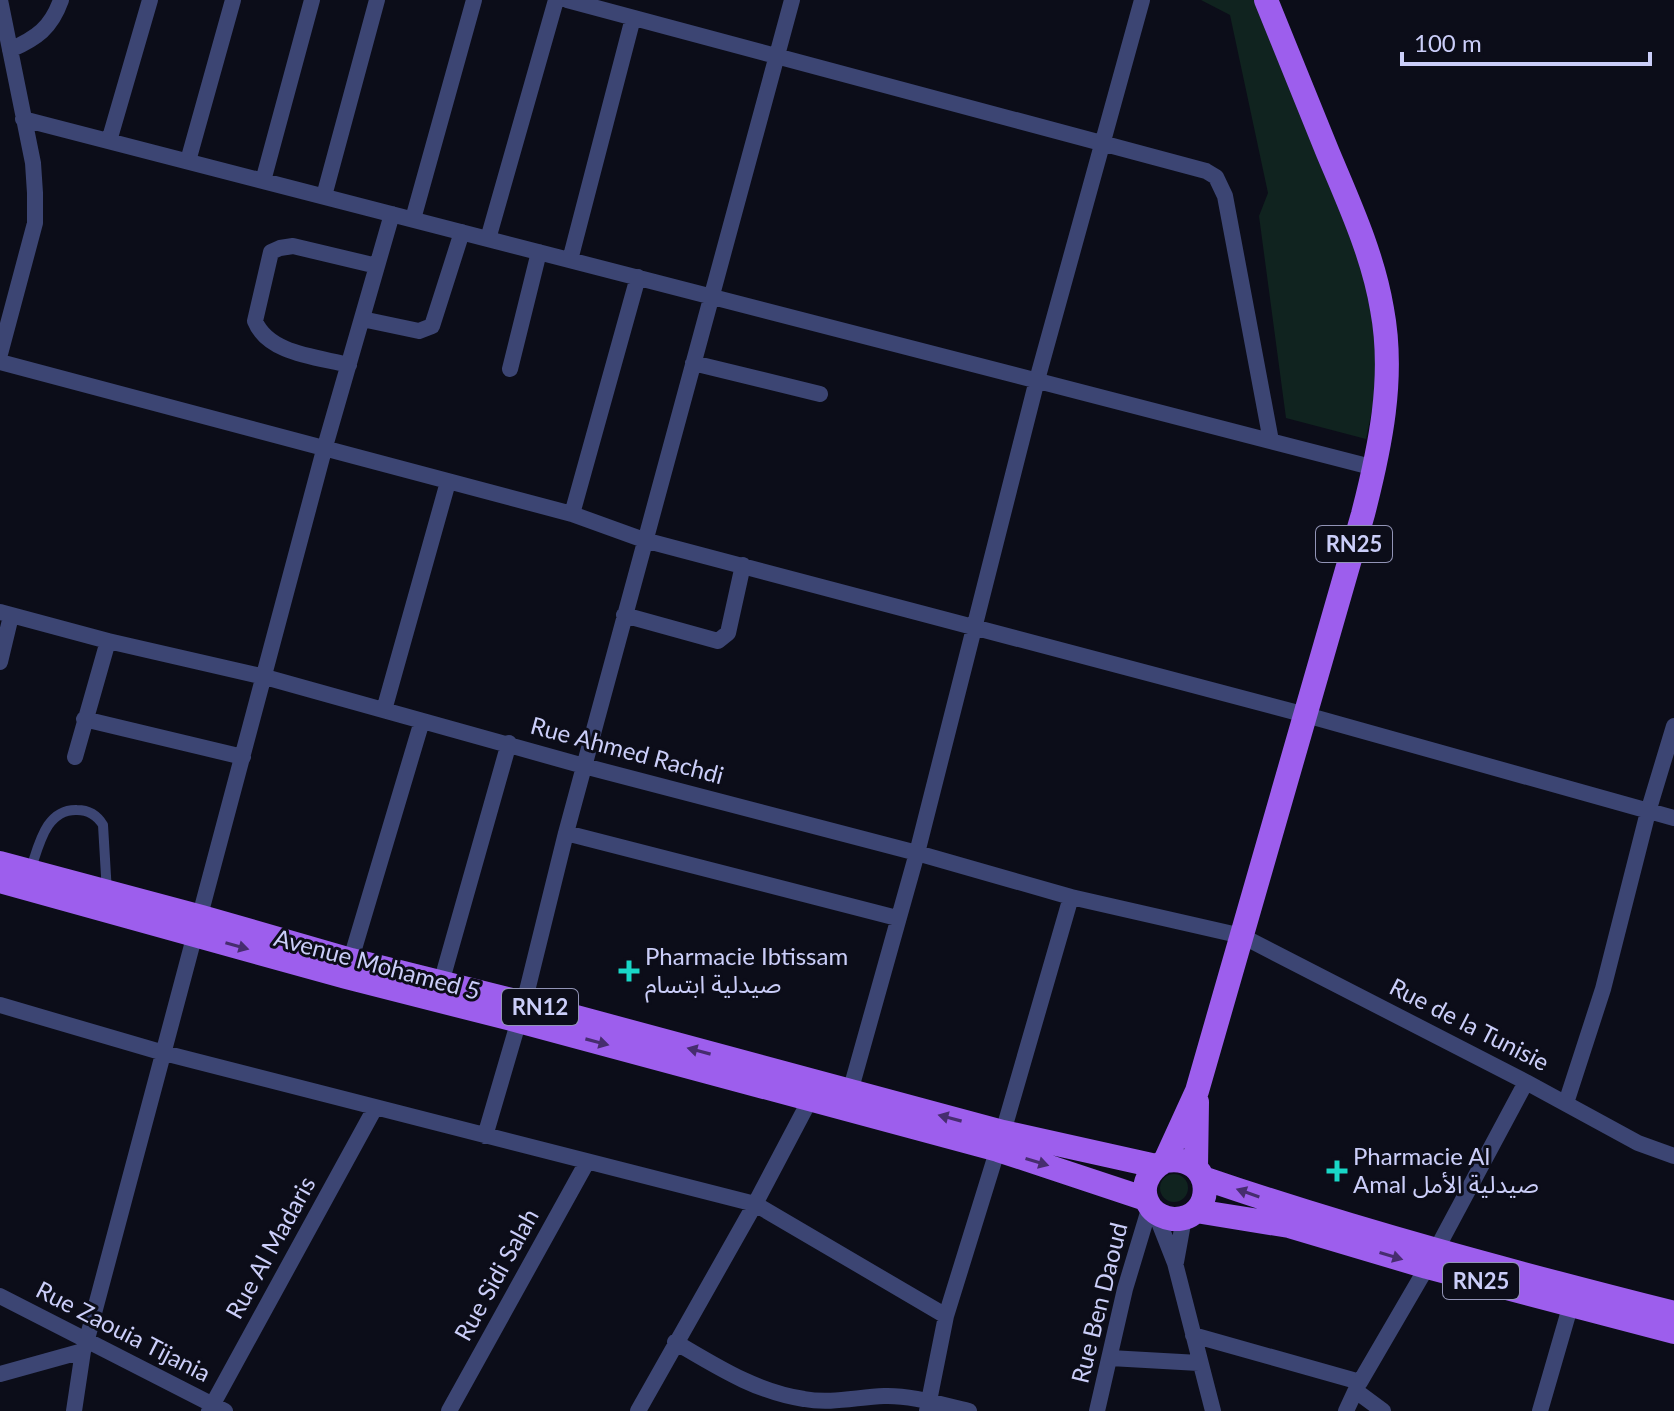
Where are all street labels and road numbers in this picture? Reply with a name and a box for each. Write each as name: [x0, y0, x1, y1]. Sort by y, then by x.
road number: RN25: [1316, 526, 1392, 562]
street label: Rue Ahmed Rachdi: [528, 710, 727, 789]
street label: Avenue Mohamed 5: [271, 922, 484, 1005]
street label: Rue de la Tunisie: [1385, 971, 1554, 1076]
road number: RN12: [502, 989, 578, 1025]
street label: Rue Al Madaris: [219, 1171, 321, 1323]
street label: Rue Sidi Salah: [447, 1203, 544, 1345]
street label: Rue Ben Daoud: [1065, 1219, 1133, 1386]
road number: RN25: [1443, 1263, 1519, 1299]
street label: Rue Zaouia Tijania: [32, 1274, 216, 1387]

